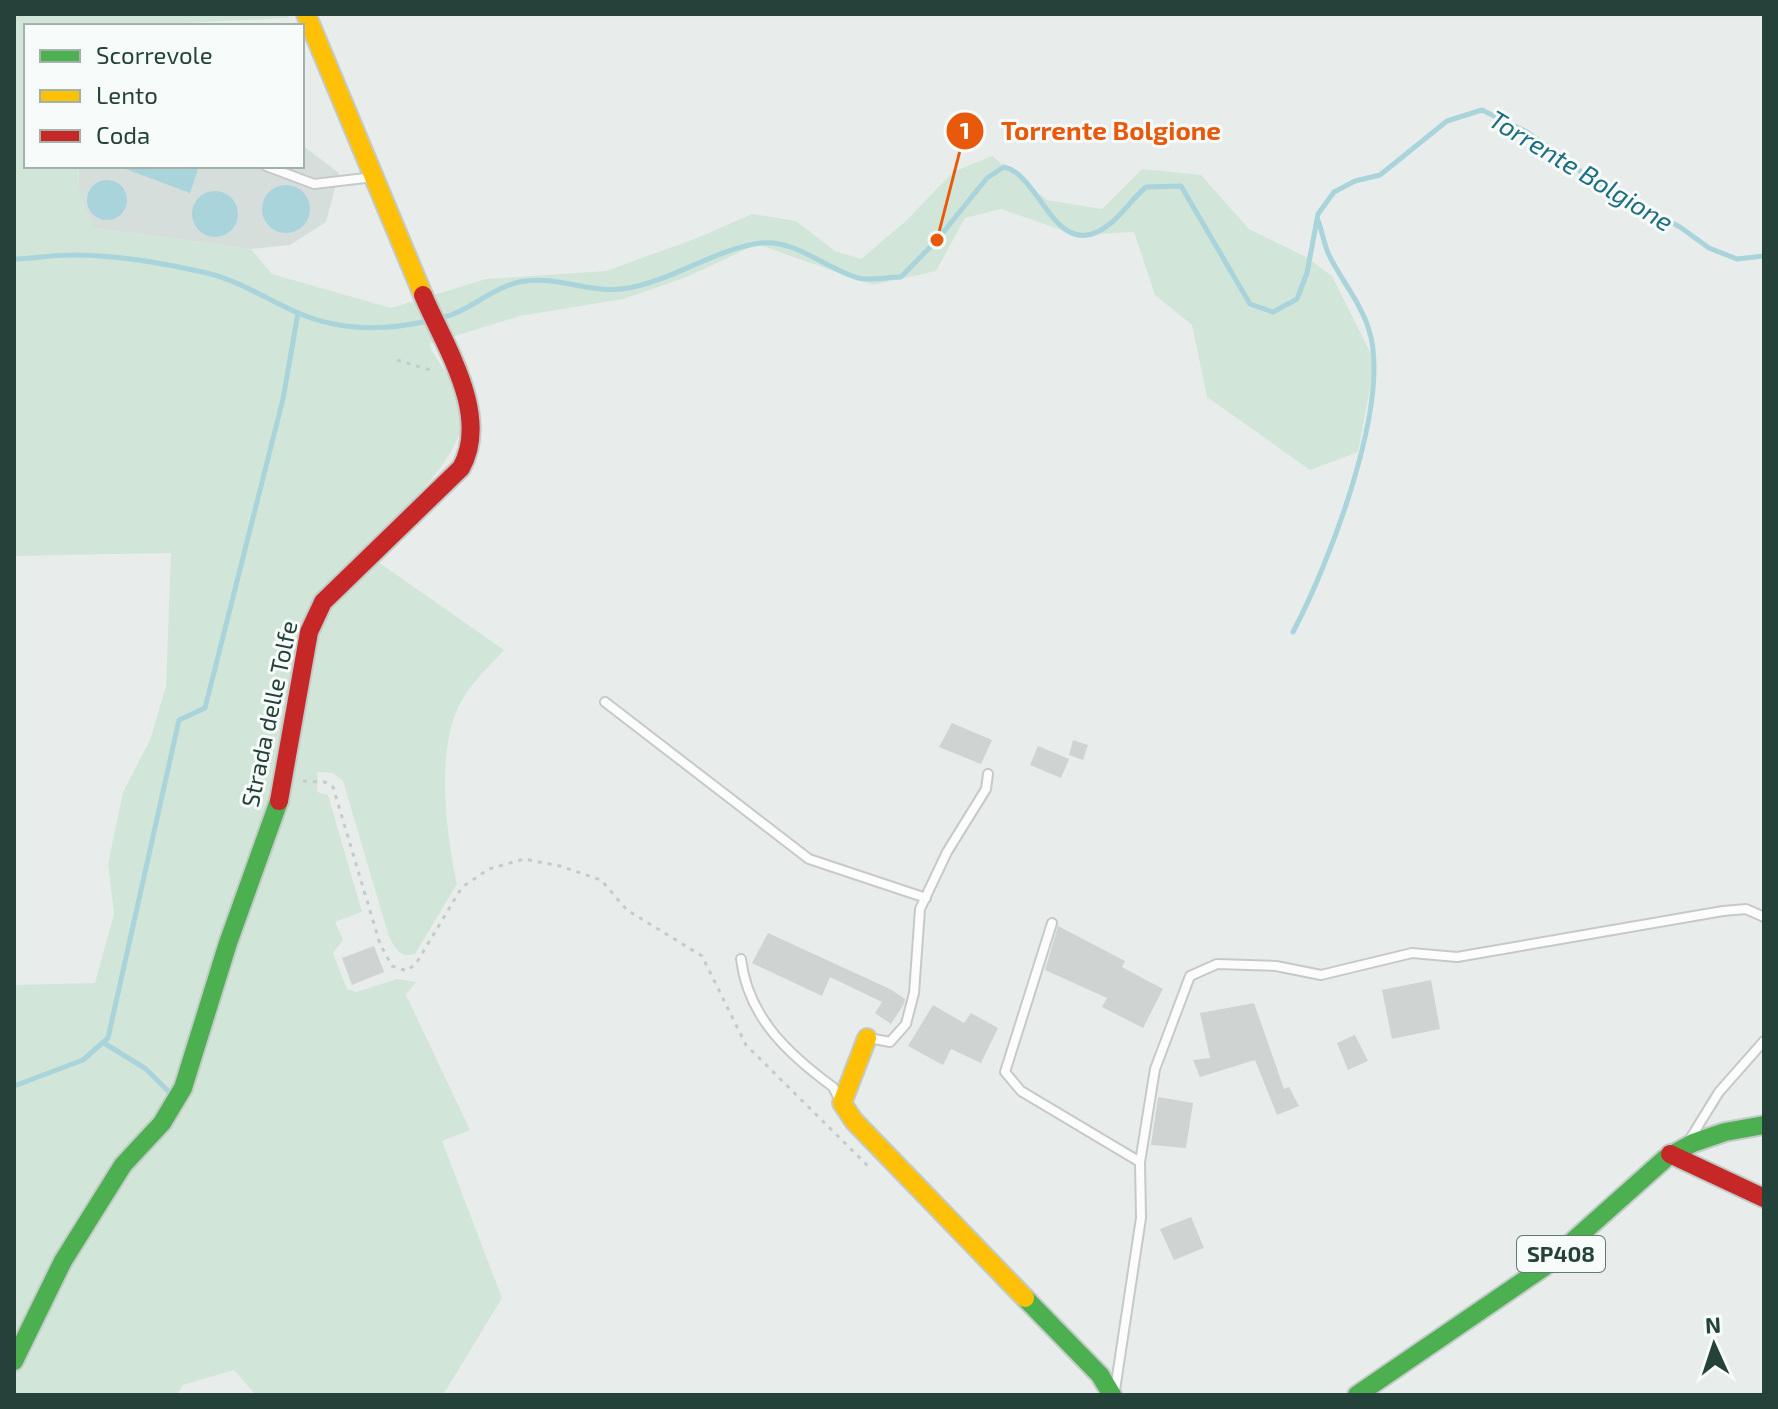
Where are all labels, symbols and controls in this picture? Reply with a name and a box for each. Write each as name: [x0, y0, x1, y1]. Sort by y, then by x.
legend: [24, 24, 304, 168]
text: Scorrevole: [96, 40, 213, 69]
text: Lento: [96, 80, 158, 109]
water label: Torrente Bolgione: [1484, 103, 1679, 237]
callout: Torrente Bolgione: [945, 106, 1237, 156]
text: Torrente Bolgione: [1001, 114, 1221, 145]
text: 1: [960, 115, 970, 144]
text: Coda: [96, 120, 150, 149]
street label: Strada delle Tolfe: [235, 618, 302, 810]
road number: SP408: [1517, 1236, 1605, 1272]
north arrow: [1674, 1305, 1754, 1385]
text: N: [1704, 1311, 1722, 1337]

